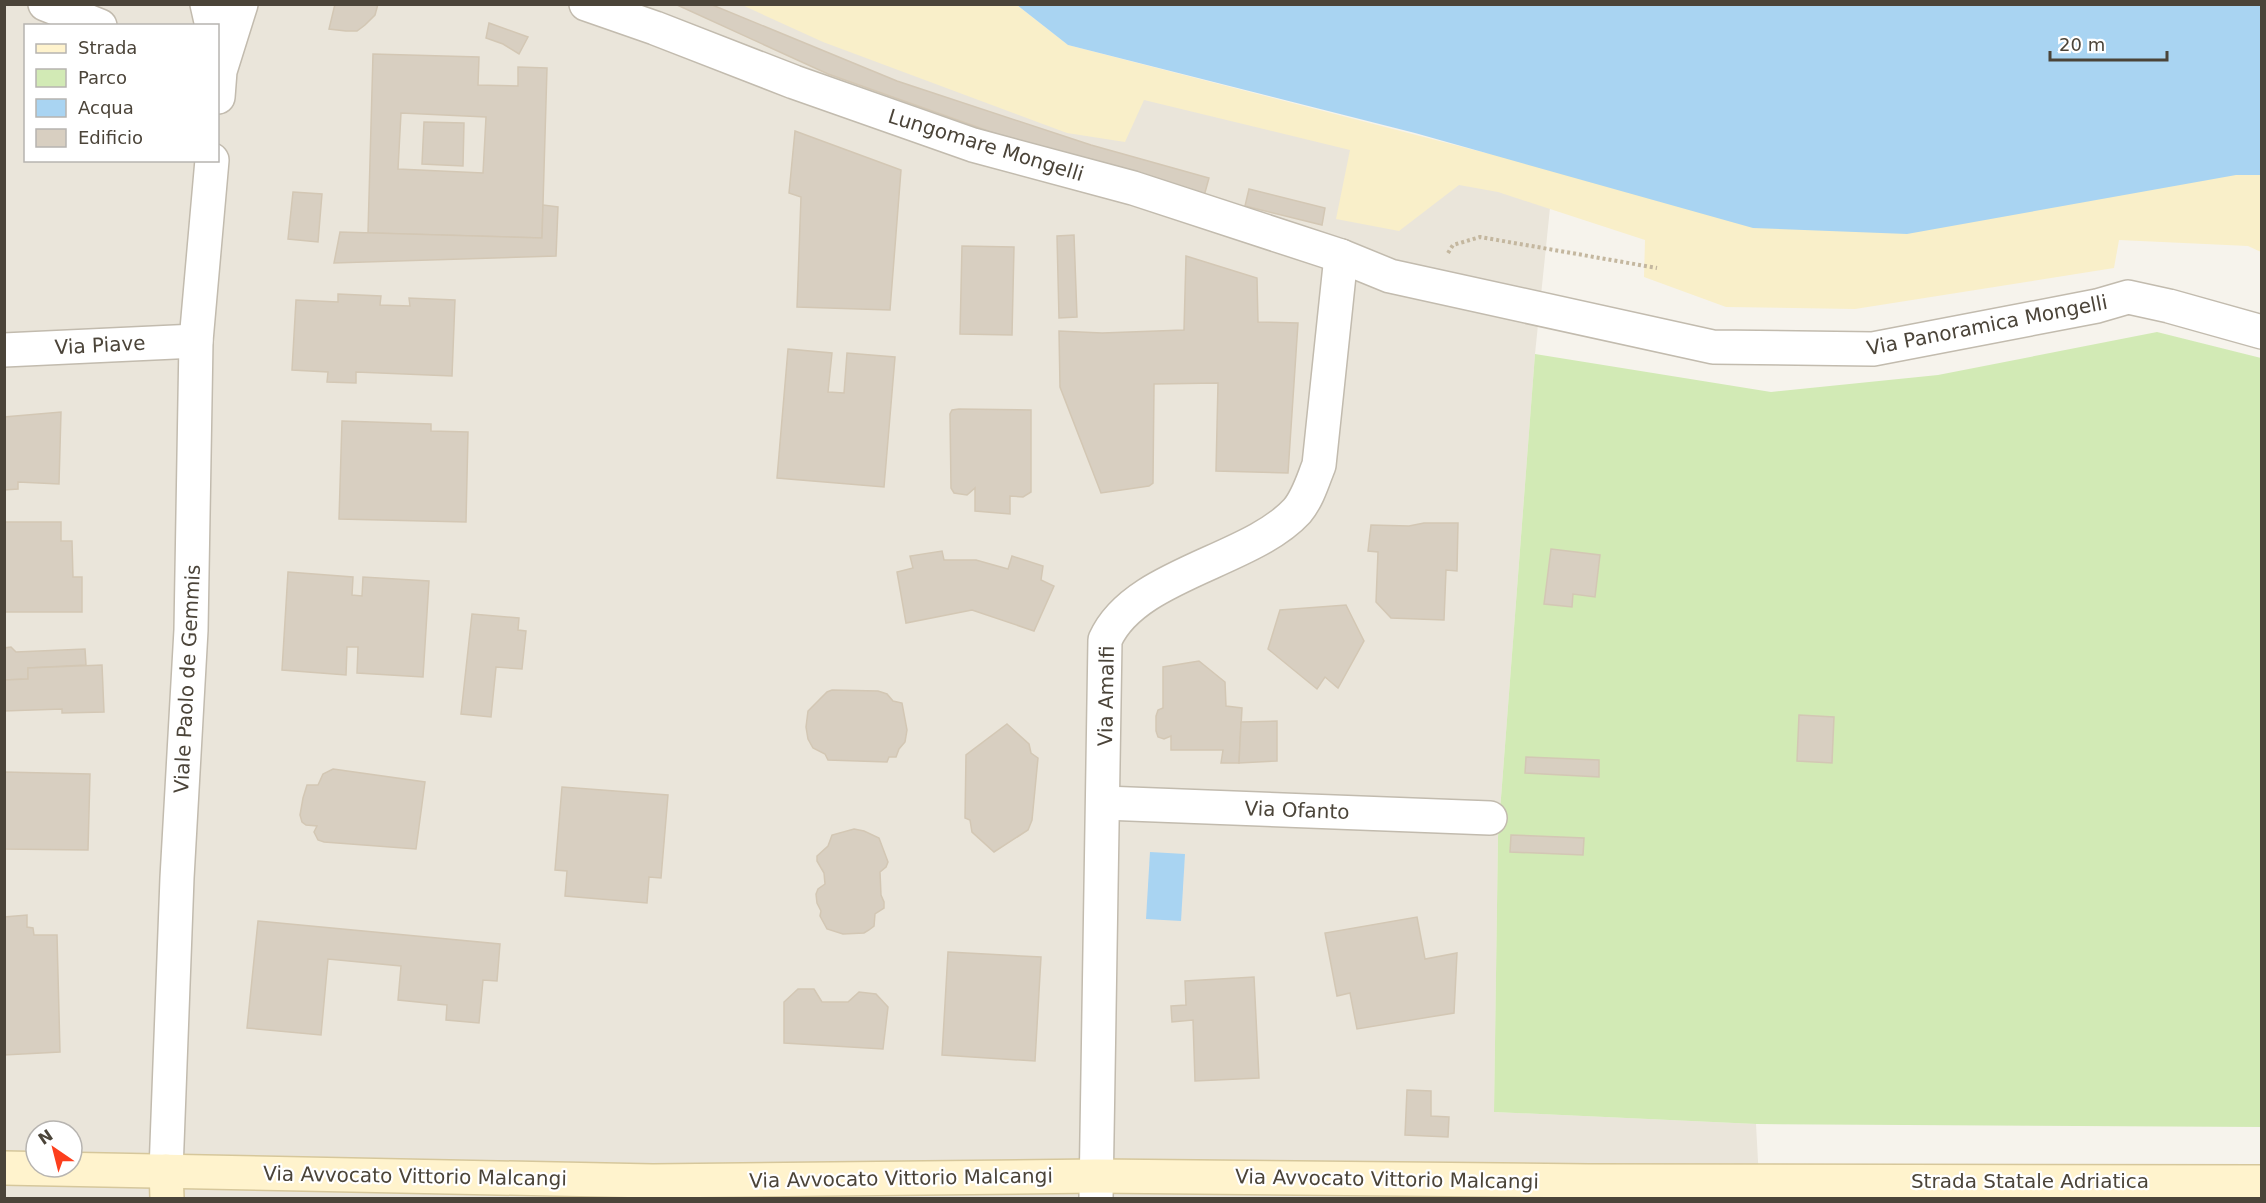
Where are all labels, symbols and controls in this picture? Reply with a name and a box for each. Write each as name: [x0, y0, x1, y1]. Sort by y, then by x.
legend: [24, 24, 219, 162]
scale bar: [2050, 24, 2167, 62]
text: 20 m: [2059, 34, 2105, 55]
text: Strada: [78, 37, 137, 58]
text: Parco: [78, 67, 127, 88]
text: Acqua: [78, 97, 134, 118]
street label: Lungomare Mongelli: [885, 104, 1087, 186]
text: Edificio: [78, 127, 143, 148]
street label: Via Panoramica Mongelli: [1865, 290, 2109, 360]
street label: Via Piave: [54, 331, 146, 359]
street label: Viale Paolo de Gemmis: [169, 564, 205, 794]
street label: Via Amalfi: [1093, 645, 1119, 747]
street label: Via Ofanto: [1244, 796, 1350, 824]
north arrow: [24, 1119, 84, 1179]
text: N: [35, 1126, 57, 1149]
street label: Via Avvocato Vittorio Malcangi: [263, 1161, 567, 1191]
street label: Via Avvocato Vittorio Malcangi: [749, 1163, 1053, 1193]
street label: Via Avvocato Vittorio Malcangi: [1235, 1164, 1539, 1194]
street label: Strada Statale Adriatica: [1911, 1169, 2149, 1193]

